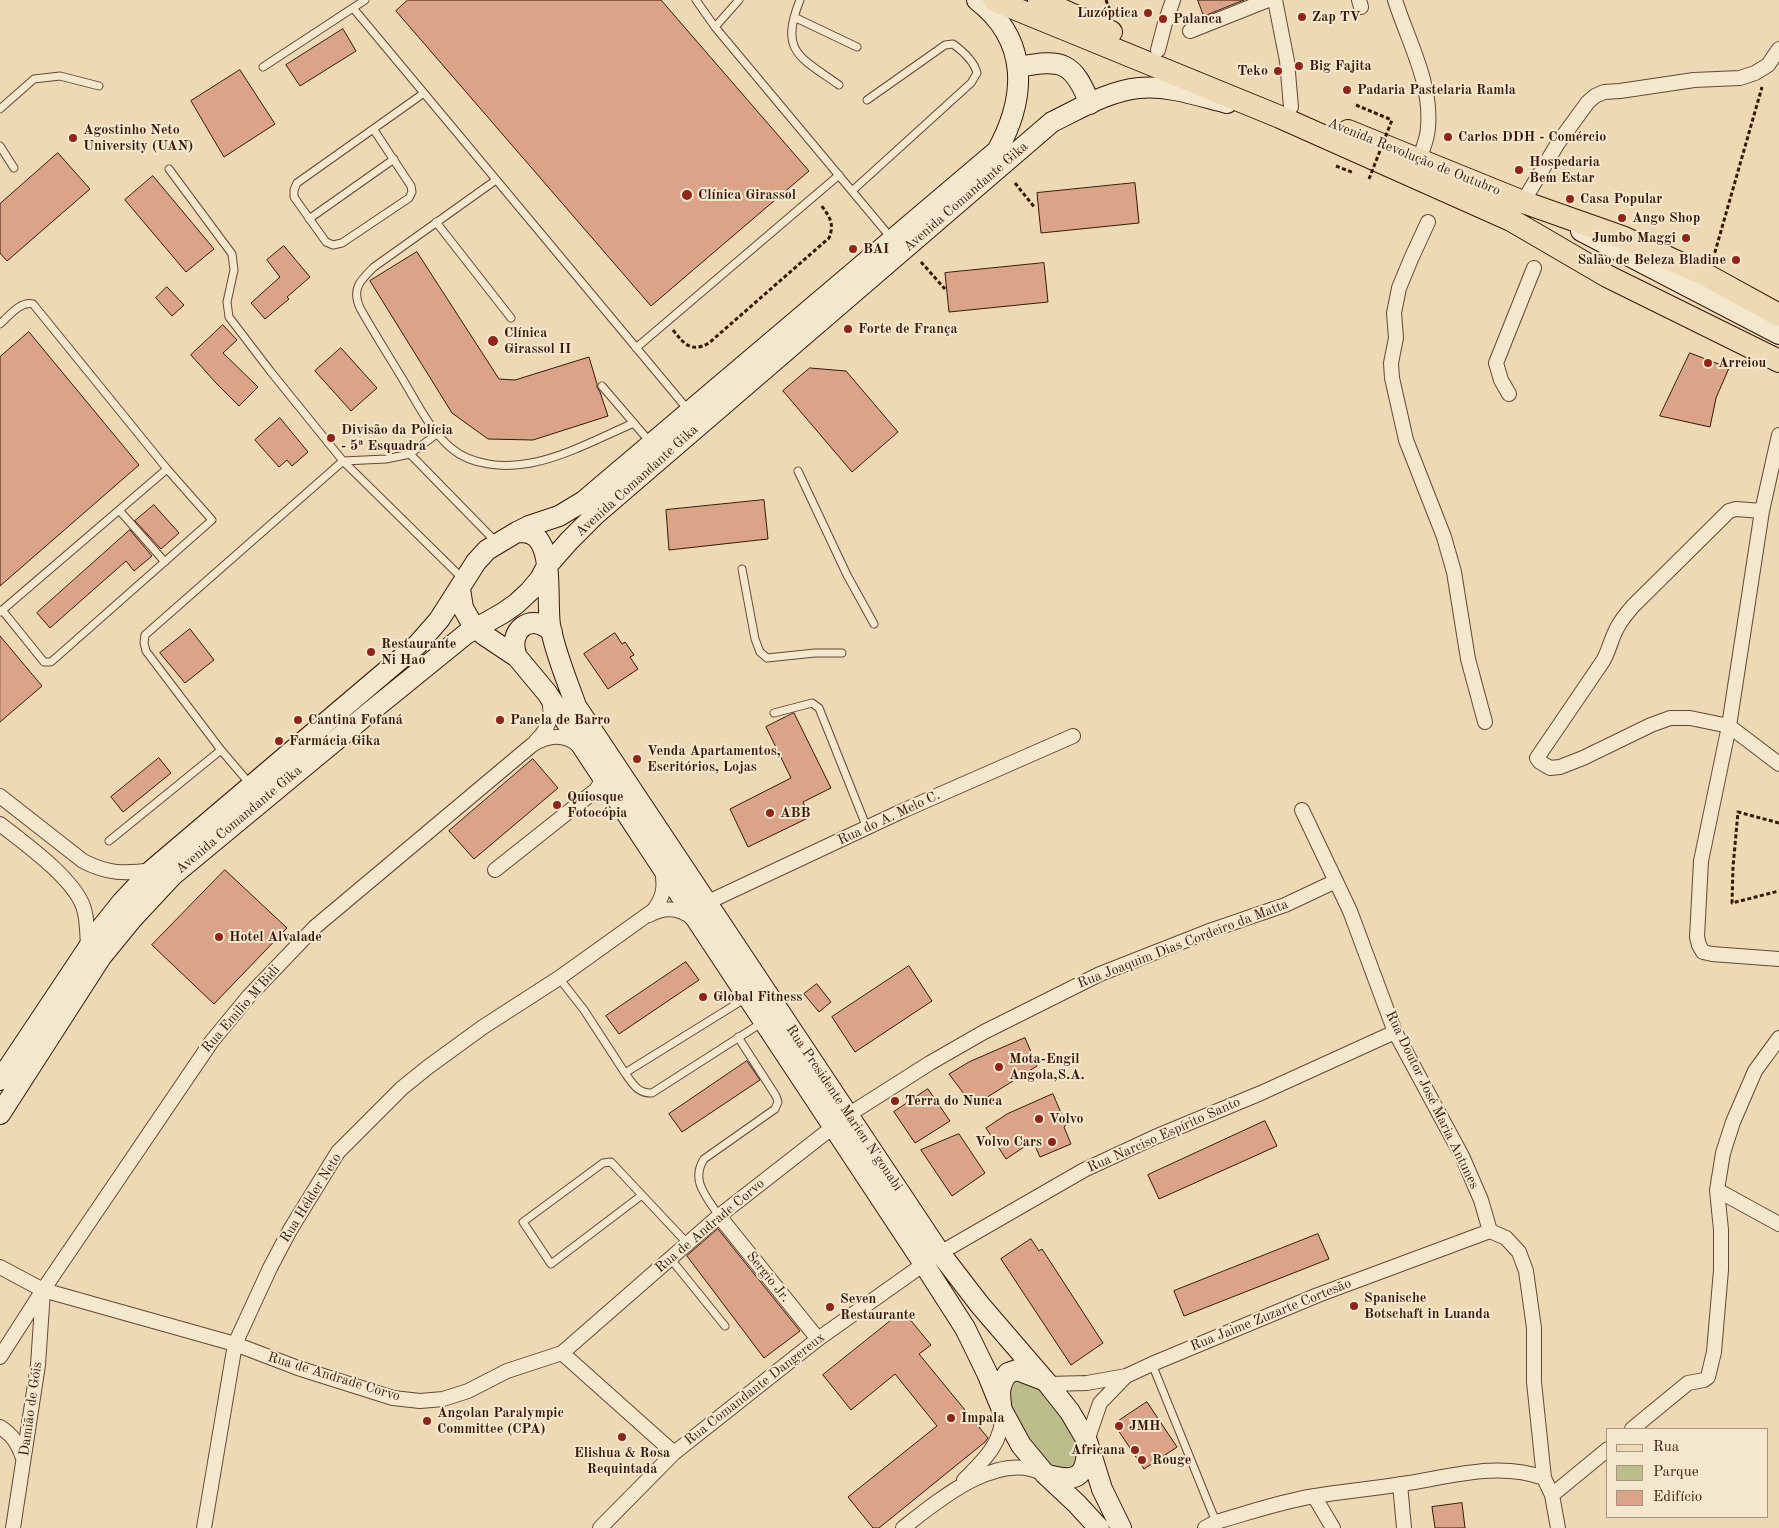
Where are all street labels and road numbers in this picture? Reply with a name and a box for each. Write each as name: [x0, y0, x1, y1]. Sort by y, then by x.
street label: Avenida Revolução de Outubro: [1325, 115, 1503, 199]
street label: Avenida Comandante Gika: [900, 138, 1032, 256]
street label: Avenida Comandante Gika: [572, 421, 702, 541]
street label: Avenida Comandante Gika: [173, 762, 305, 878]
street label: Rua do A. Melo C.: [835, 787, 943, 849]
street label: Rua Joaquim Dias Cordeiro da Matta: [1075, 896, 1291, 992]
street label: Rua Emilio M'Bidi: [198, 962, 284, 1056]
street label: Rua Doutor José Maria Antunes: [1382, 1008, 1482, 1192]
street label: Rua Presidente Marien N'gouabi: [782, 1022, 906, 1194]
street label: Rua Narciso Espírito Santo: [1085, 1094, 1243, 1176]
street label: Rua Hélder Neto: [277, 1150, 345, 1246]
street label: Rua de Andrade Corvo: [652, 1175, 768, 1277]
street label: Sergio Jr.: [743, 1248, 793, 1306]
street label: Rua Jaime Zuzarte Cortesão: [1188, 1275, 1354, 1355]
street label: Rua Comandante Dangereux: [681, 1329, 829, 1449]
street label: Rua de Andrade Corvo: [266, 1349, 402, 1405]
street label: Damião de Góis: [16, 1361, 46, 1457]

